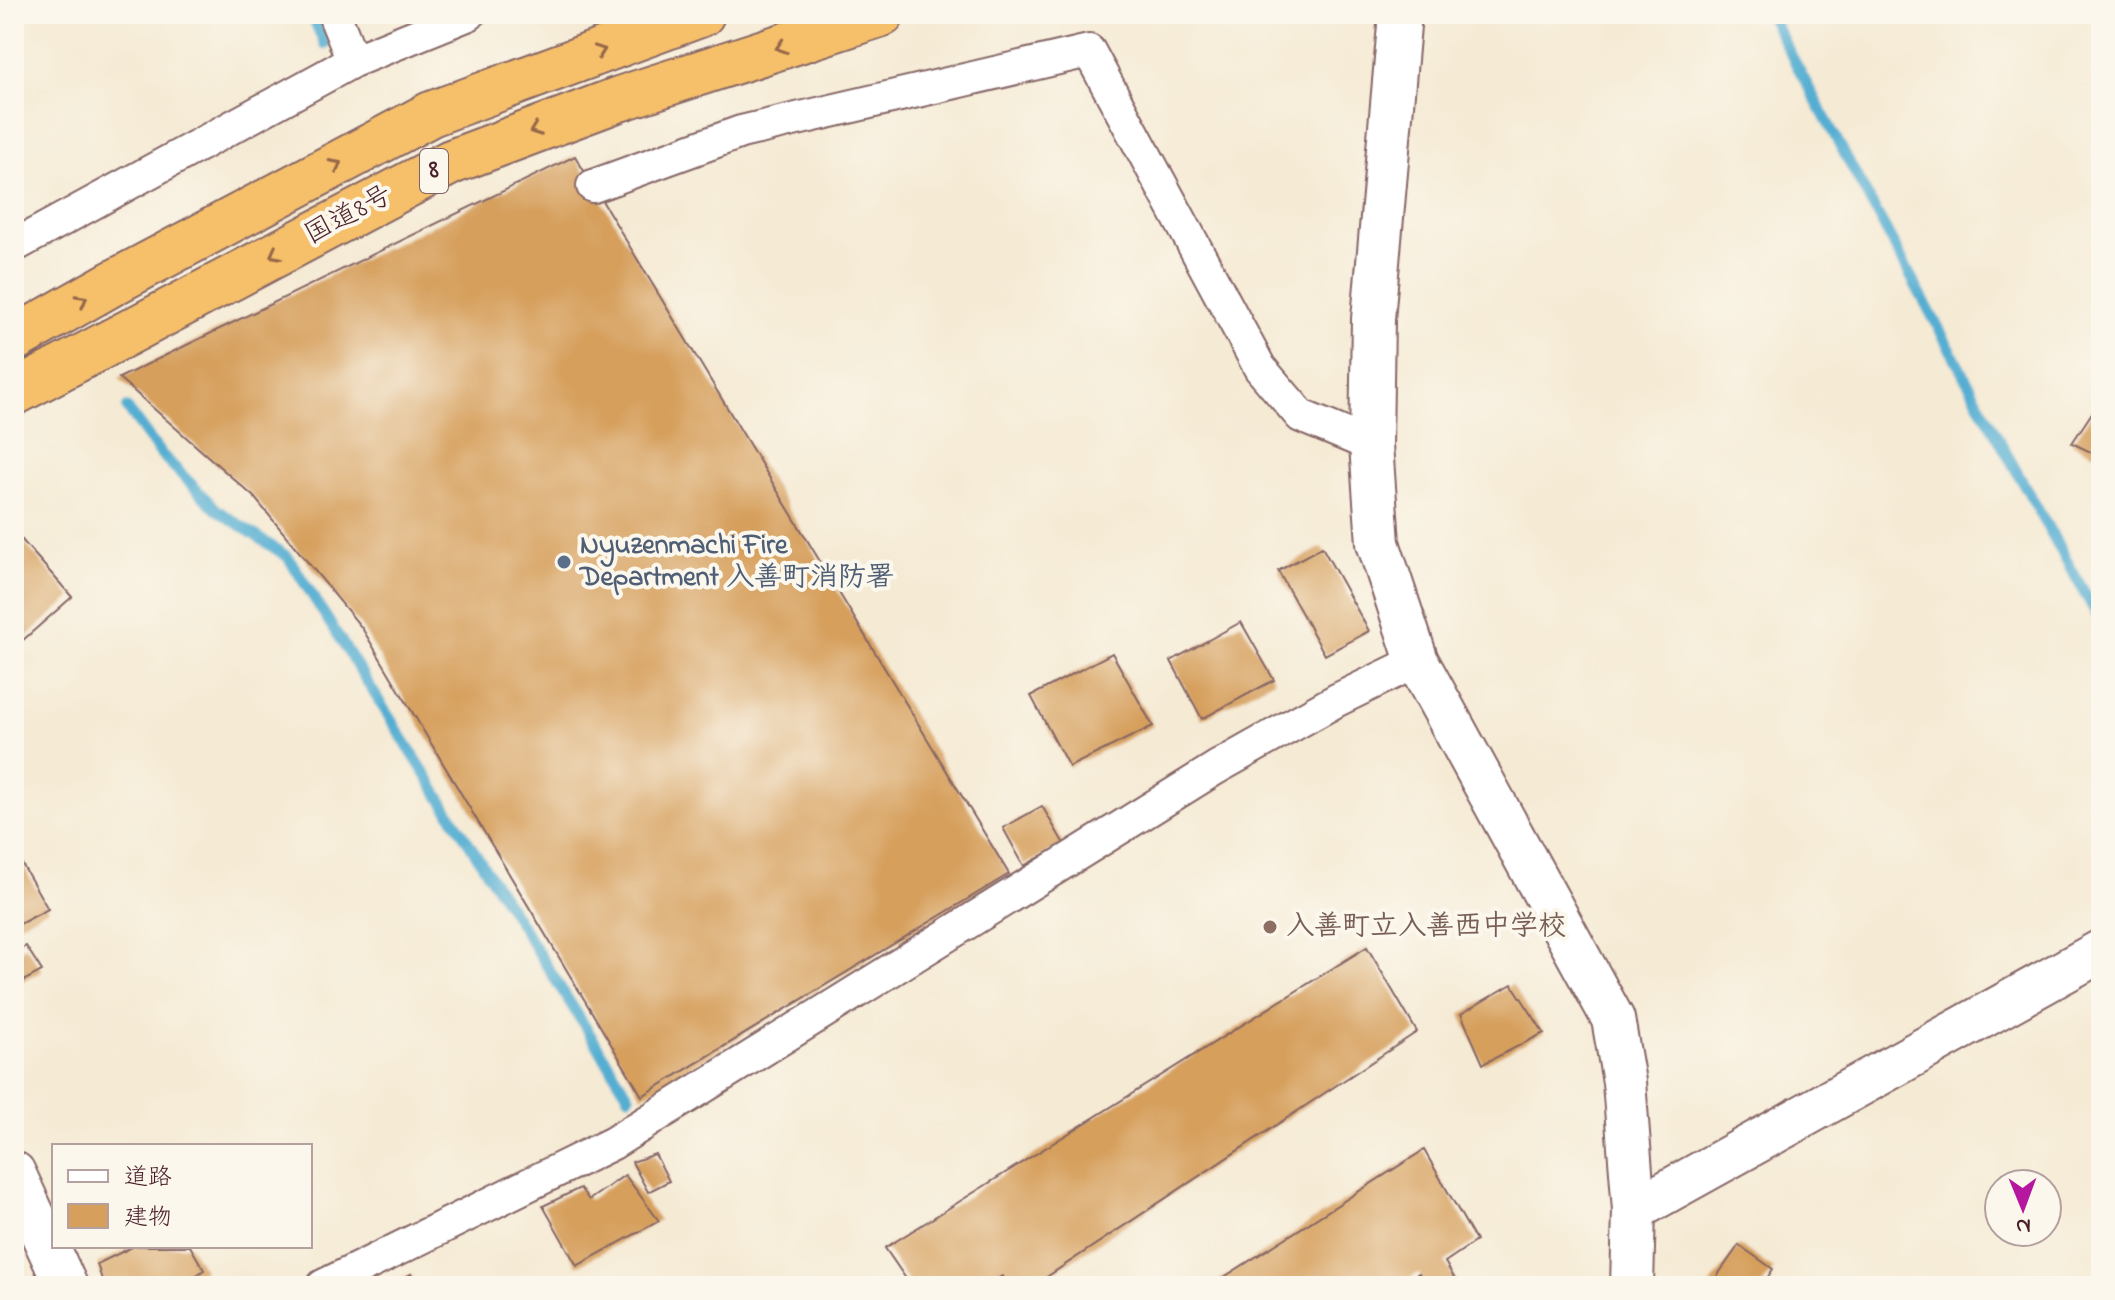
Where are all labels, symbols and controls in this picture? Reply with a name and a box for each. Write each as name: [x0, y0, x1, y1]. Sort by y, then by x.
one-way arrow: [774, 37, 788, 53]
one-way arrow: [592, 44, 606, 61]
one-way arrow: [528, 120, 542, 137]
road number: 8: [420, 149, 448, 193]
one-way arrow: [328, 159, 342, 174]
street label: 国道8号: [298, 176, 400, 256]
one-way arrow: [269, 245, 284, 260]
one-way arrow: [73, 294, 88, 310]
place label: Nyuzenmachi Fire Department 入善町消防署: [578, 526, 894, 599]
marker: Nyuzenmachi Fire Department 入善町消防署: [555, 553, 573, 571]
place label: 入善町立入善西中学校: [1286, 907, 1566, 948]
marker: 入善町立入善西中学校: [1261, 918, 1279, 936]
legend: [52, 1144, 312, 1248]
text: 道路: [124, 1161, 172, 1196]
north arrow: [1983, 1168, 2063, 1248]
text: 建物: [124, 1201, 172, 1236]
text: N: [2016, 1209, 2031, 1241]

